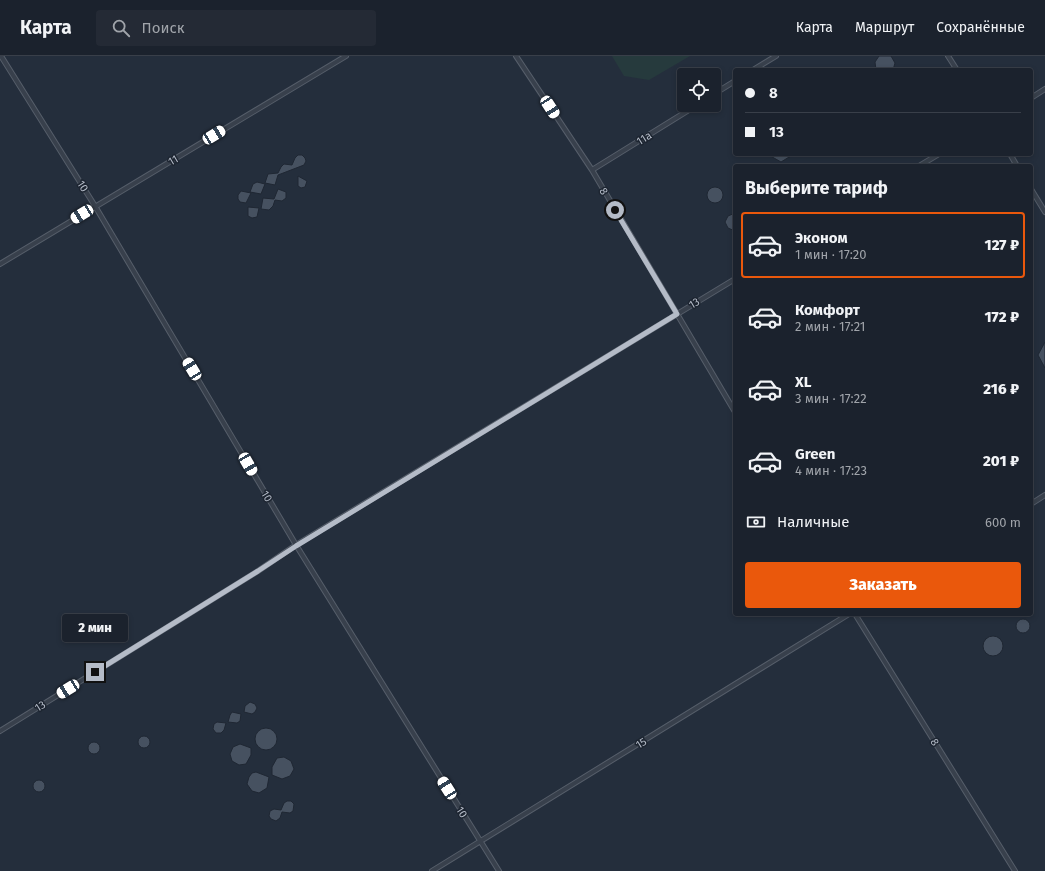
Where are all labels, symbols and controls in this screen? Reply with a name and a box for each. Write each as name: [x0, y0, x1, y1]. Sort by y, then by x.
search box: [96, 10, 376, 46]
text: Карта: [20, 16, 72, 39]
icon: search: [110, 17, 132, 39]
text: Поиск: [142, 19, 184, 37]
text: Карта: [796, 19, 833, 36]
text: Маршрут: [855, 19, 914, 36]
text: Сохранённые: [936, 19, 1025, 36]
map controls: [677, 68, 721, 112]
button: locate: [677, 68, 721, 112]
text: 8: [769, 84, 778, 102]
car: [538, 94, 562, 120]
text: 13: [769, 123, 784, 141]
car: [201, 124, 227, 146]
street label: 11a: [634, 129, 654, 148]
street label: 11: [166, 152, 181, 168]
text: Выберите тариф: [745, 177, 888, 199]
street label: 10: [74, 178, 91, 194]
street label: 8: [596, 185, 611, 197]
route start: [606, 201, 624, 219]
car: [69, 203, 95, 225]
icon: car: [747, 227, 783, 263]
text: Эконом: [795, 229, 848, 247]
text: 127 ₽: [985, 236, 1019, 254]
text: 1 мин · 17:20: [795, 247, 867, 262]
street label: 13: [687, 295, 702, 312]
icon: car: [747, 299, 783, 335]
text: Комфорт: [795, 301, 860, 319]
text: 172 ₽: [985, 308, 1019, 326]
text: 2 мин · 17:21: [795, 319, 865, 334]
car: [181, 356, 203, 382]
icon: car: [747, 371, 783, 407]
text: XL: [795, 373, 811, 391]
text: 216 ₽: [983, 380, 1019, 398]
text: 3 мин · 17:22: [795, 391, 867, 406]
icon: car: [747, 443, 783, 479]
text: Green: [795, 445, 835, 463]
car: [237, 451, 259, 477]
text: 201 ₽: [983, 452, 1019, 470]
text: 4 мин · 17:23: [795, 463, 867, 478]
street label: 10: [258, 488, 275, 504]
icon: cash: [745, 511, 767, 533]
text: Наличные: [777, 513, 849, 531]
text: 600 m: [985, 515, 1021, 530]
button: Заказать: [745, 562, 1021, 608]
callout: 2 мин: [62, 614, 128, 642]
text: 2 мин: [78, 620, 112, 635]
route end: [86, 663, 104, 681]
car: [55, 678, 81, 700]
street label: 13: [32, 698, 48, 715]
street label: 15: [633, 735, 649, 752]
street label: 8: [927, 736, 942, 748]
car: [436, 775, 458, 801]
street label: 10: [453, 804, 470, 820]

